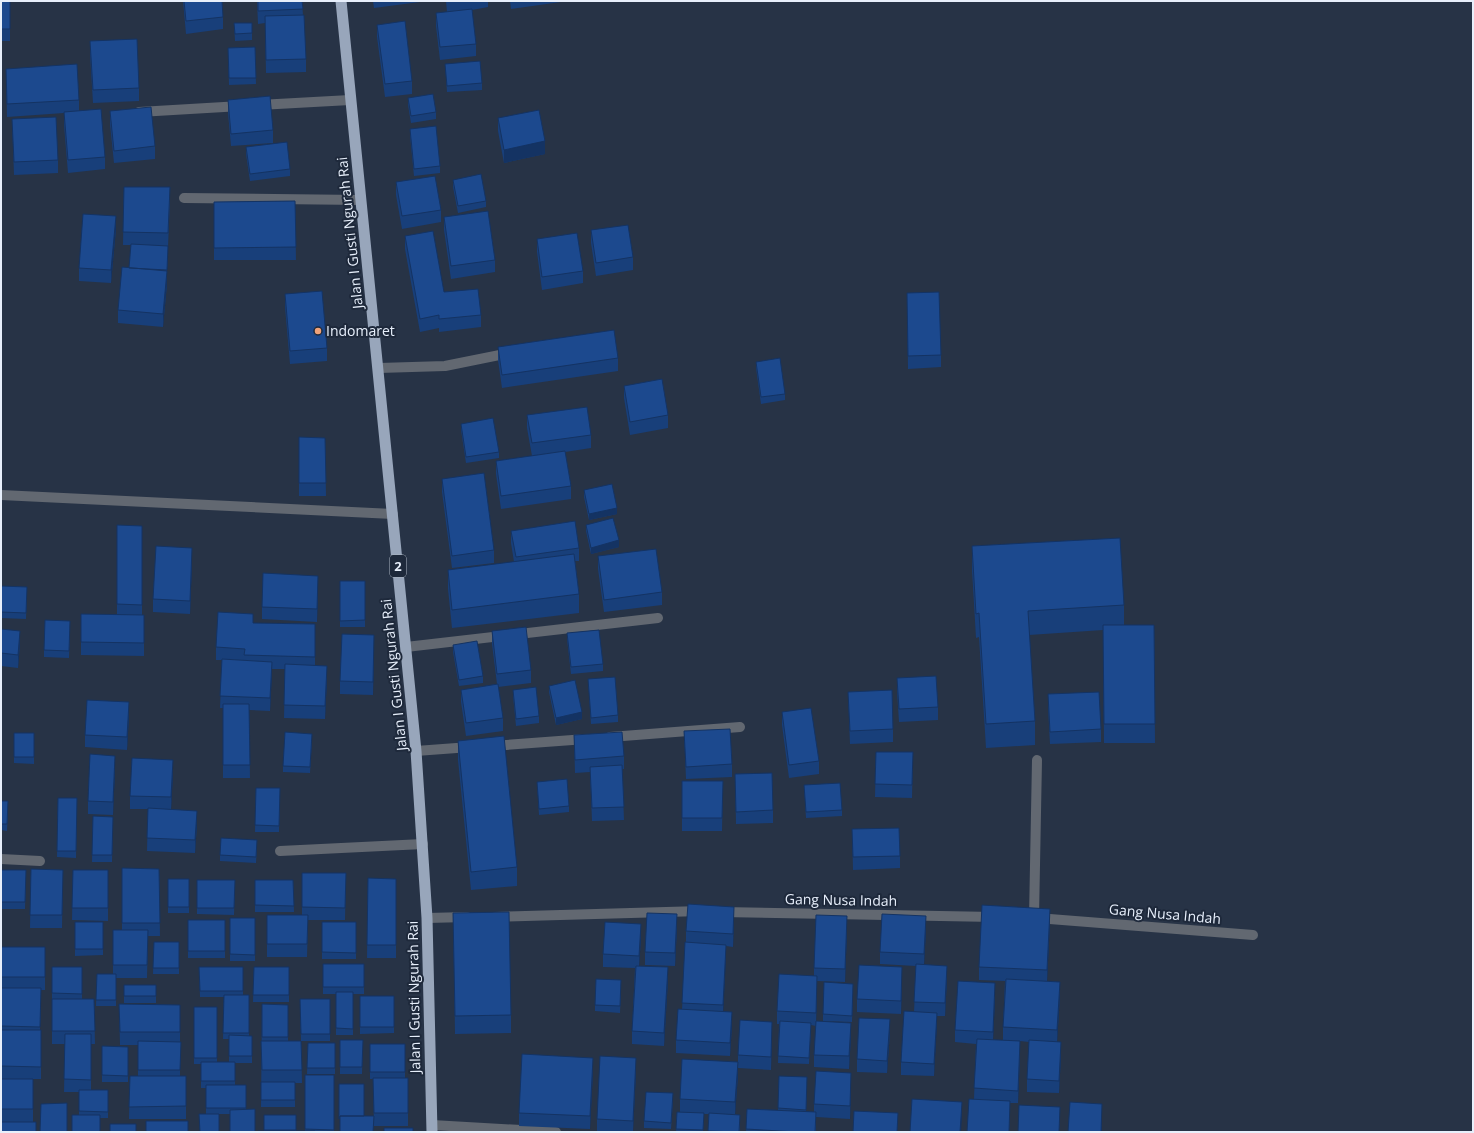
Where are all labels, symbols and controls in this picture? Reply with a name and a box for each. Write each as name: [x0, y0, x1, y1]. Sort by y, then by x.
street label: Jalan I Gusti Ngurah Rai: [332, 156, 367, 312]
place label: Indomaret: [326, 321, 395, 340]
marker: Indomaret: [313, 326, 323, 336]
road number: 2: [390, 555, 406, 577]
street label: Jalan I Gusti Ngurah Rai: [376, 598, 411, 754]
street label: Gang Nusa Indah: [785, 889, 897, 910]
street label: Gang Nusa Indah: [1108, 899, 1222, 928]
street label: Jalan I Gusti Ngurah Rai: [403, 921, 424, 1075]

